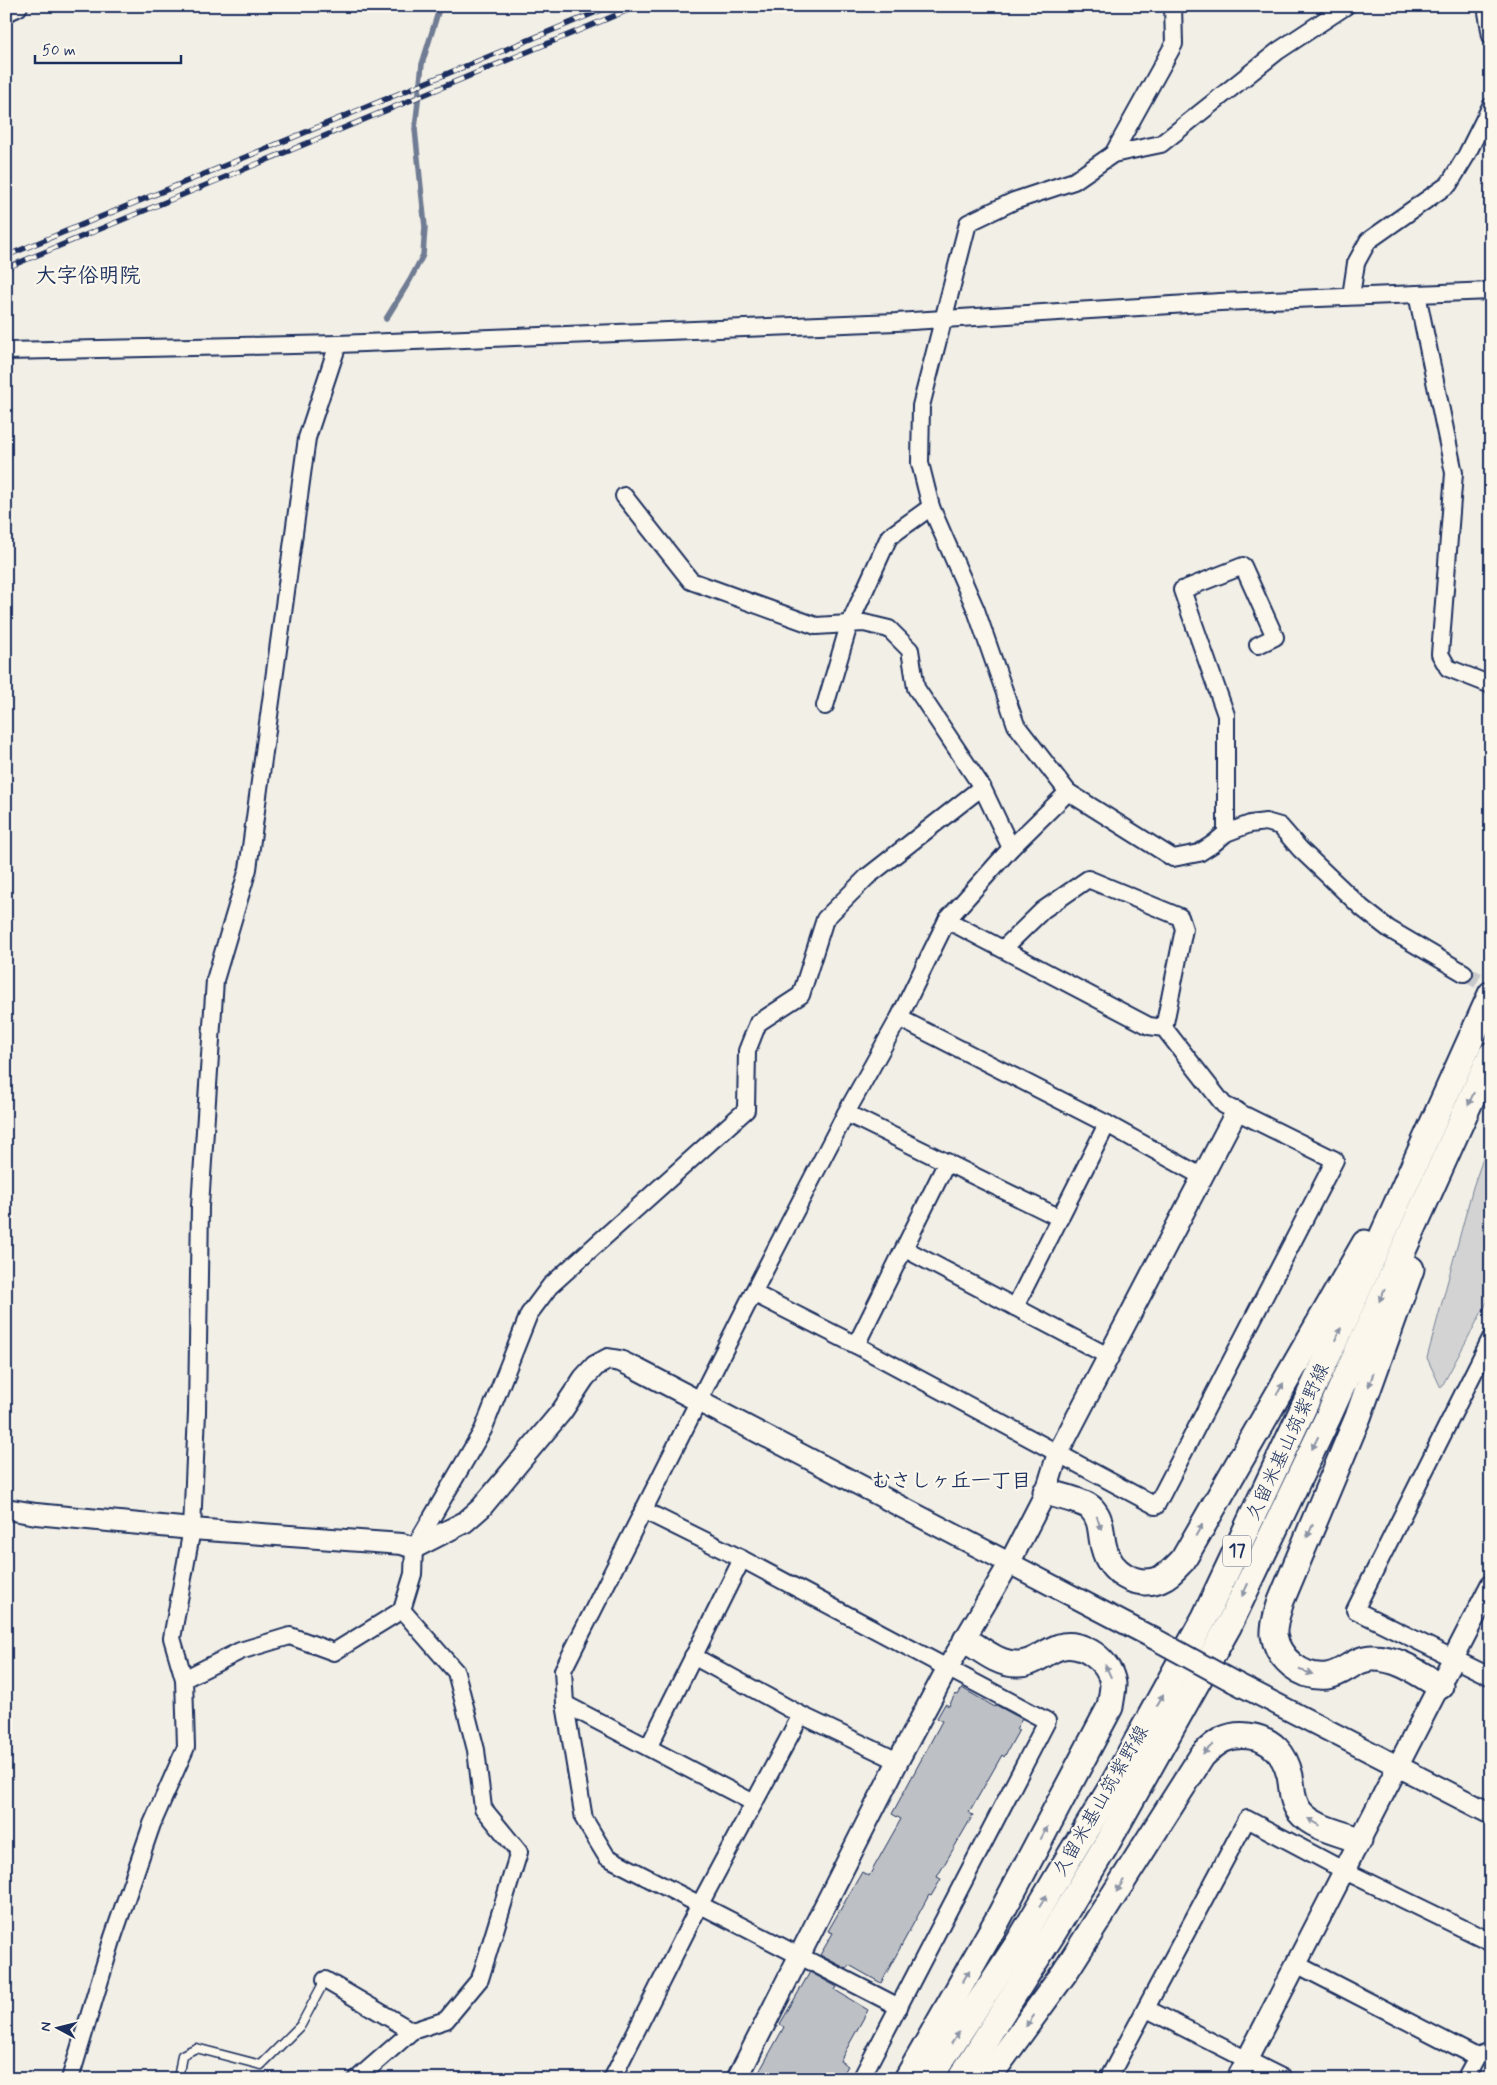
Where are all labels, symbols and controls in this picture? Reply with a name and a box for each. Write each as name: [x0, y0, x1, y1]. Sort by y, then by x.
scale bar: [35, 32, 181, 64]
text: 50 m: [42, 41, 76, 61]
district label: 大字俗明院: [36, 262, 141, 290]
one-way arrow: [1466, 1092, 1474, 1106]
one-way arrow: [1378, 1288, 1386, 1302]
one-way arrow: [1335, 1327, 1343, 1341]
street label: 久留米基山筑紫野線: [1241, 1359, 1335, 1525]
one-way arrow: [1367, 1373, 1374, 1388]
one-way arrow: [1276, 1383, 1285, 1396]
one-way arrow: [1311, 1436, 1320, 1451]
district label: むさしヶ丘一丁目: [871, 1468, 1031, 1495]
one-way arrow: [1096, 1516, 1104, 1531]
one-way arrow: [1195, 1523, 1203, 1537]
one-way arrow: [1306, 1524, 1314, 1539]
road number: 17: [1223, 1535, 1251, 1566]
one-way arrow: [1241, 1583, 1249, 1597]
one-way arrow: [1103, 1664, 1111, 1678]
one-way arrow: [1299, 1669, 1314, 1677]
one-way arrow: [1156, 1692, 1164, 1707]
street label: 久留米基山筑紫野線: [1047, 1721, 1155, 1881]
one-way arrow: [1203, 1743, 1215, 1755]
one-way arrow: [1308, 1817, 1321, 1826]
one-way arrow: [1040, 1826, 1048, 1841]
one-way arrow: [1116, 1879, 1125, 1892]
one-way arrow: [1039, 1894, 1048, 1907]
one-way arrow: [961, 1969, 970, 1982]
north arrow: [32, 2002, 82, 2052]
one-way arrow: [1025, 2014, 1035, 2028]
text: N: [37, 2021, 56, 2032]
one-way arrow: [951, 2031, 960, 2044]

